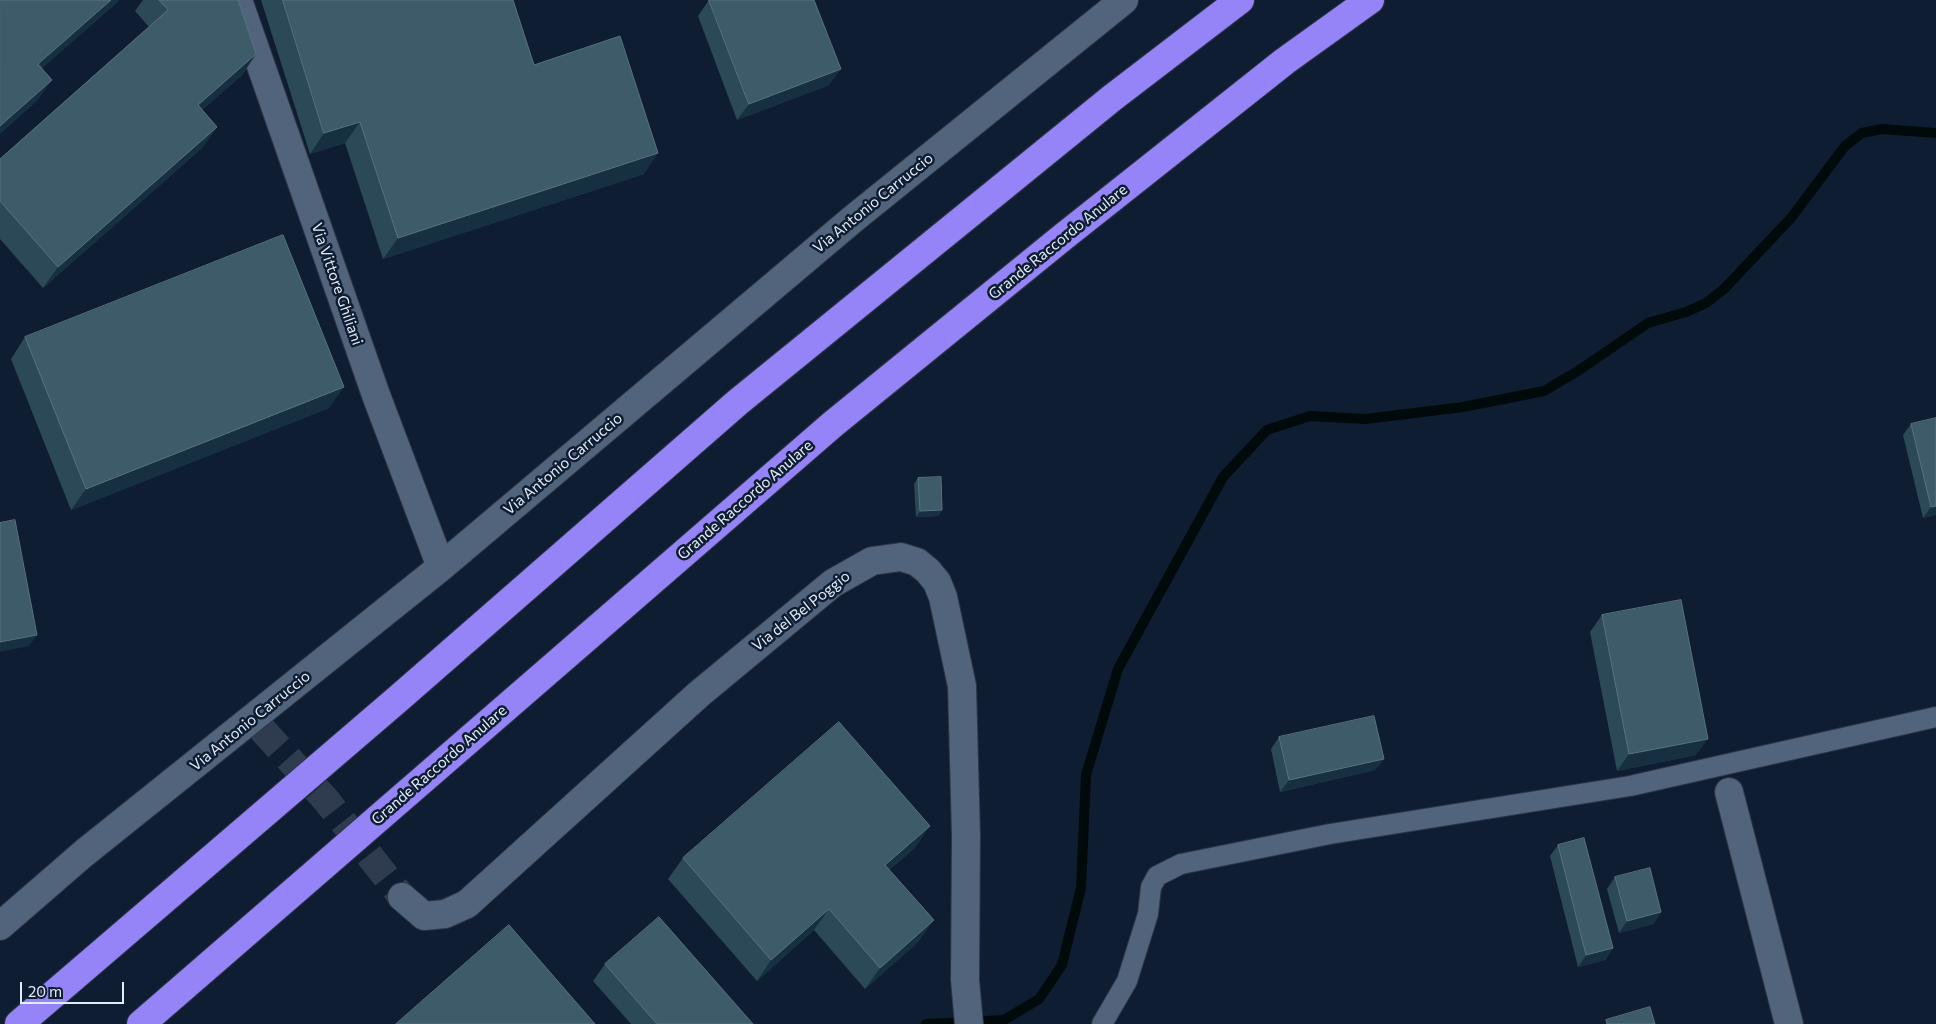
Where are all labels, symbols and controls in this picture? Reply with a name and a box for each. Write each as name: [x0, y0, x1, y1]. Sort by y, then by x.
street label: Via Antonio Carruccio: [809, 149, 937, 257]
street label: Grande Raccordo Anulare: [985, 180, 1131, 304]
street label: Via Vittore Ghiliani: [308, 221, 366, 347]
street label: Via Antonio Carruccio: [500, 409, 626, 519]
street label: Grande Raccordo Anulare: [674, 436, 816, 564]
street label: Via del Bel Poggio: [748, 567, 854, 655]
street label: Via Antonio Carruccio: [186, 667, 314, 775]
street label: Grande Raccordo Anulare: [368, 701, 510, 829]
scale bar: [22, 972, 126, 1004]
text: 20 m: [28, 982, 62, 1000]

